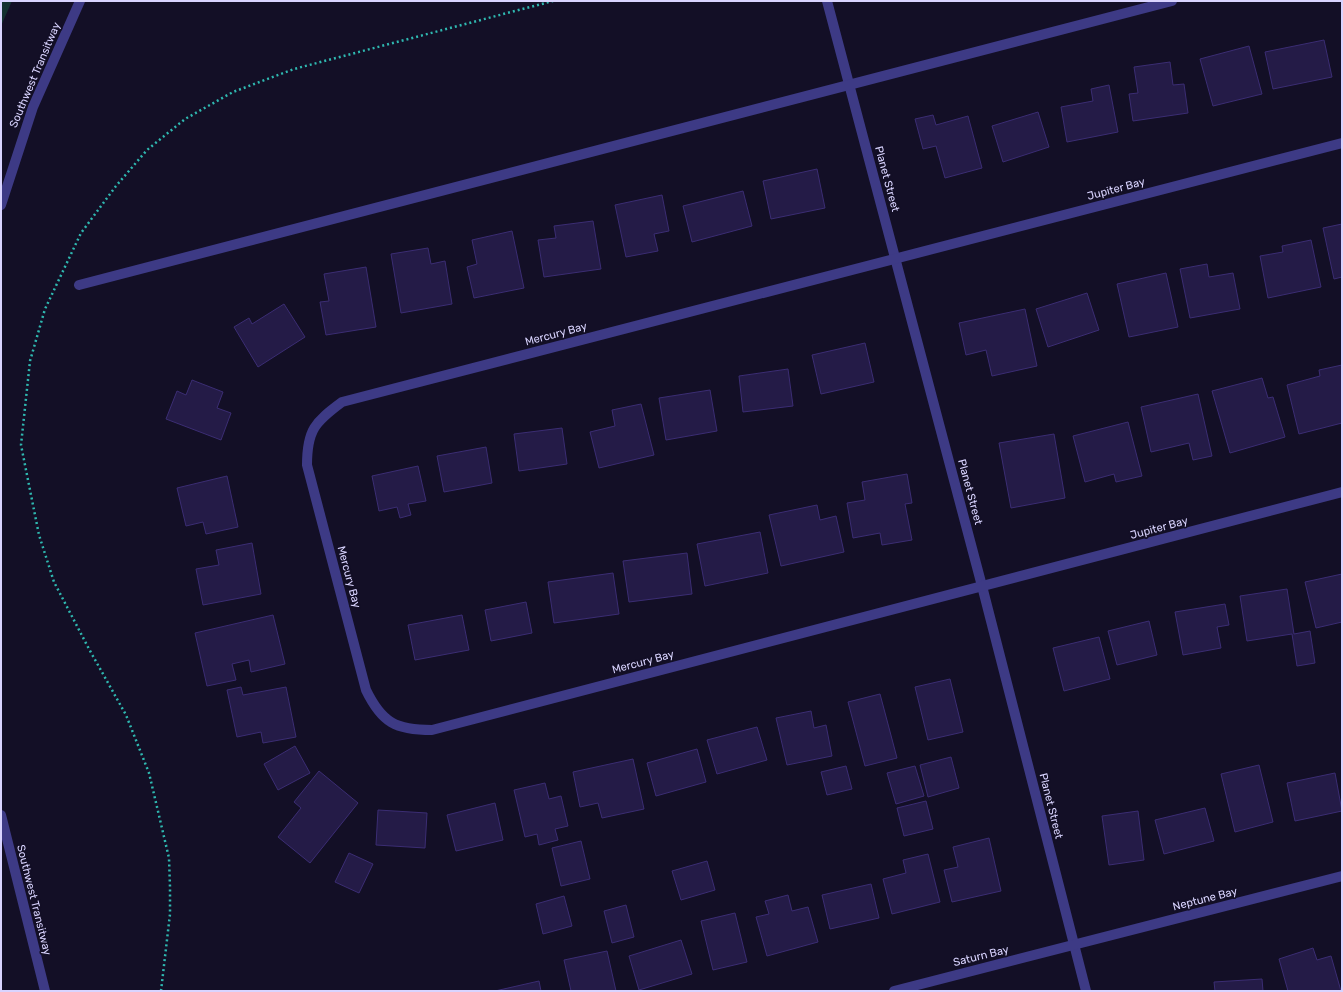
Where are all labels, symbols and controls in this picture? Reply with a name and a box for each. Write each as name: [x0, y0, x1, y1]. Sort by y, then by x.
street label: Southwest Transitway: [7, 20, 63, 130]
street label: Planet Street: [872, 145, 902, 214]
street label: Jupiter Bay: [1086, 175, 1146, 203]
street label: Mercury Bay: [524, 319, 588, 349]
street label: Planet Street: [955, 458, 985, 527]
street label: Jupiter Bay: [1129, 514, 1189, 542]
street label: Mercury Bay: [334, 545, 364, 609]
street label: Mercury Bay: [611, 647, 675, 677]
street label: Planet Street: [1037, 772, 1066, 841]
street label: Southwest Transitway: [14, 843, 54, 957]
street label: Neptune Bay: [1171, 885, 1239, 913]
street label: Saturn Bay: [952, 943, 1010, 969]

